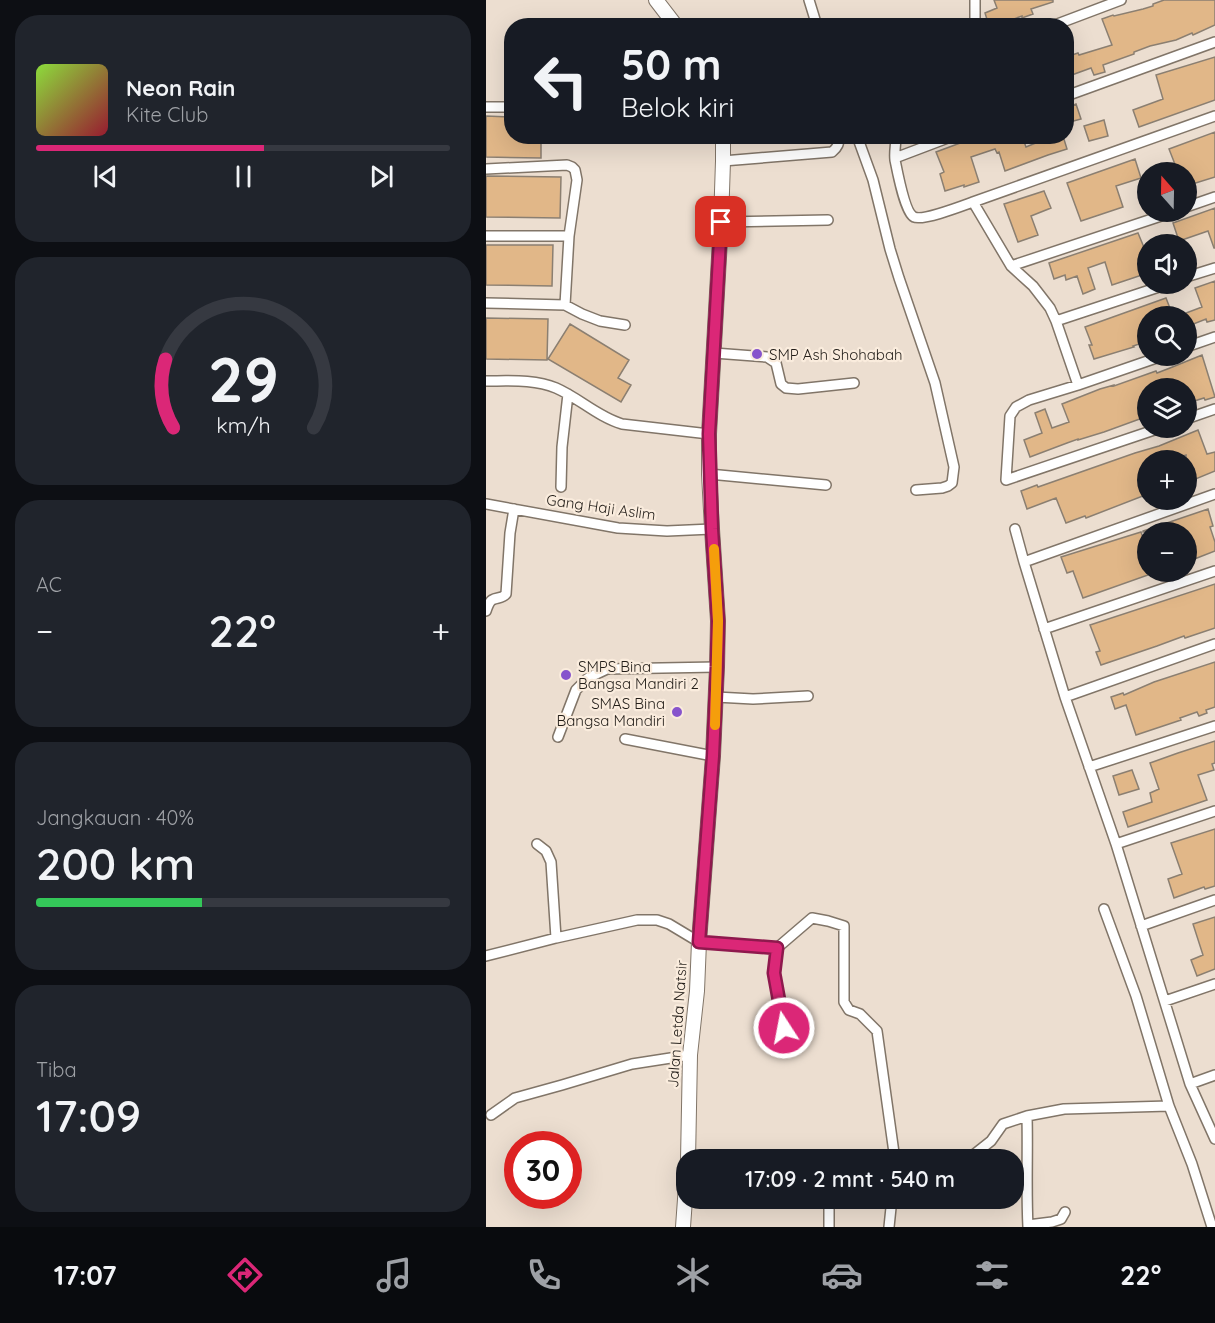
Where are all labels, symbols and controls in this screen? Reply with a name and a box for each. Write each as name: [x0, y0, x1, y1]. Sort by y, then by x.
text: 50 m: [621, 38, 721, 91]
icon: left: [522, 42, 600, 120]
text: Neon Rain: [126, 74, 235, 102]
text: Belok kiri: [621, 90, 734, 124]
text: Kite Club: [126, 102, 208, 127]
icon: previous: [89, 160, 122, 193]
icon: pause: [227, 160, 260, 193]
icon: next: [365, 160, 398, 193]
north arrow: [1137, 162, 1197, 222]
map controls: [1137, 162, 1197, 582]
pin: [695, 196, 746, 247]
icon: arrive: [704, 205, 737, 238]
button: sound: [1137, 234, 1197, 294]
button: search: [1137, 306, 1197, 366]
text: 29: [208, 340, 278, 418]
place label: SMP Ash Shohabah: [769, 345, 903, 364]
marker: SMP Ash Shohabah: [750, 347, 764, 361]
button: layers: [1137, 378, 1197, 438]
text: km/h: [216, 413, 270, 439]
button: +: [1137, 450, 1197, 510]
street label: Gang Haji Aslim: [545, 490, 657, 524]
button: −: [1137, 522, 1197, 582]
text: AC: [36, 572, 62, 597]
text: 22°: [209, 602, 276, 658]
text: −: [36, 610, 53, 651]
text: +: [431, 610, 450, 651]
place label: SMPS Bina Bangsa Mandiri 2: [578, 657, 699, 693]
marker: SMPS Bina Bangsa Mandiri 2: [559, 668, 573, 682]
place label: SMAS Bina Bangsa Mandiri: [556, 694, 665, 730]
marker: SMAS Bina Bangsa Mandiri: [670, 705, 684, 719]
text: Jangkauan · 40%: [36, 805, 194, 830]
text: 200 km: [36, 835, 195, 891]
street label: Jalan Letda Natsir: [663, 959, 691, 1089]
position arrow: [752, 996, 816, 1060]
text: Tiba: [36, 1057, 77, 1082]
text: 17:09: [36, 1087, 141, 1143]
speed limit sign: 30: [504, 1131, 582, 1209]
text: 17:09 · 2 mnt · 540 m: [745, 1165, 955, 1193]
icon: directions: [224, 1254, 266, 1296]
icon: music: [373, 1254, 415, 1296]
icon: phone: [523, 1254, 565, 1296]
icon: climate: [672, 1254, 714, 1296]
icon: car: [821, 1254, 863, 1296]
icon: filters: [971, 1254, 1013, 1296]
text: 17:07: [54, 1258, 117, 1292]
text: 22°: [1120, 1258, 1161, 1292]

